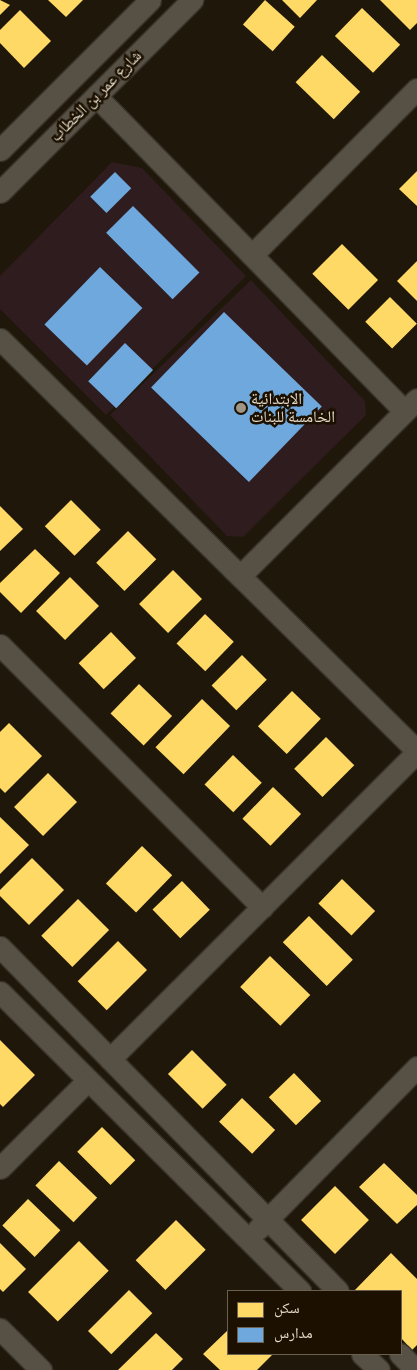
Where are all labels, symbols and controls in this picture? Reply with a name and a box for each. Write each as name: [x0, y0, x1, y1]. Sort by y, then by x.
street label: شارع عمر بن الخطاب: [46, 46, 146, 146]
place label: الابتدائية الخامسة للبنات: [251, 389, 335, 427]
marker: الابتدائية الخامسة للبنات: [235, 402, 247, 414]
legend: [227, 1290, 402, 1355]
text: سكن: [274, 1299, 300, 1316]
text: مدارس: [274, 1324, 313, 1341]

